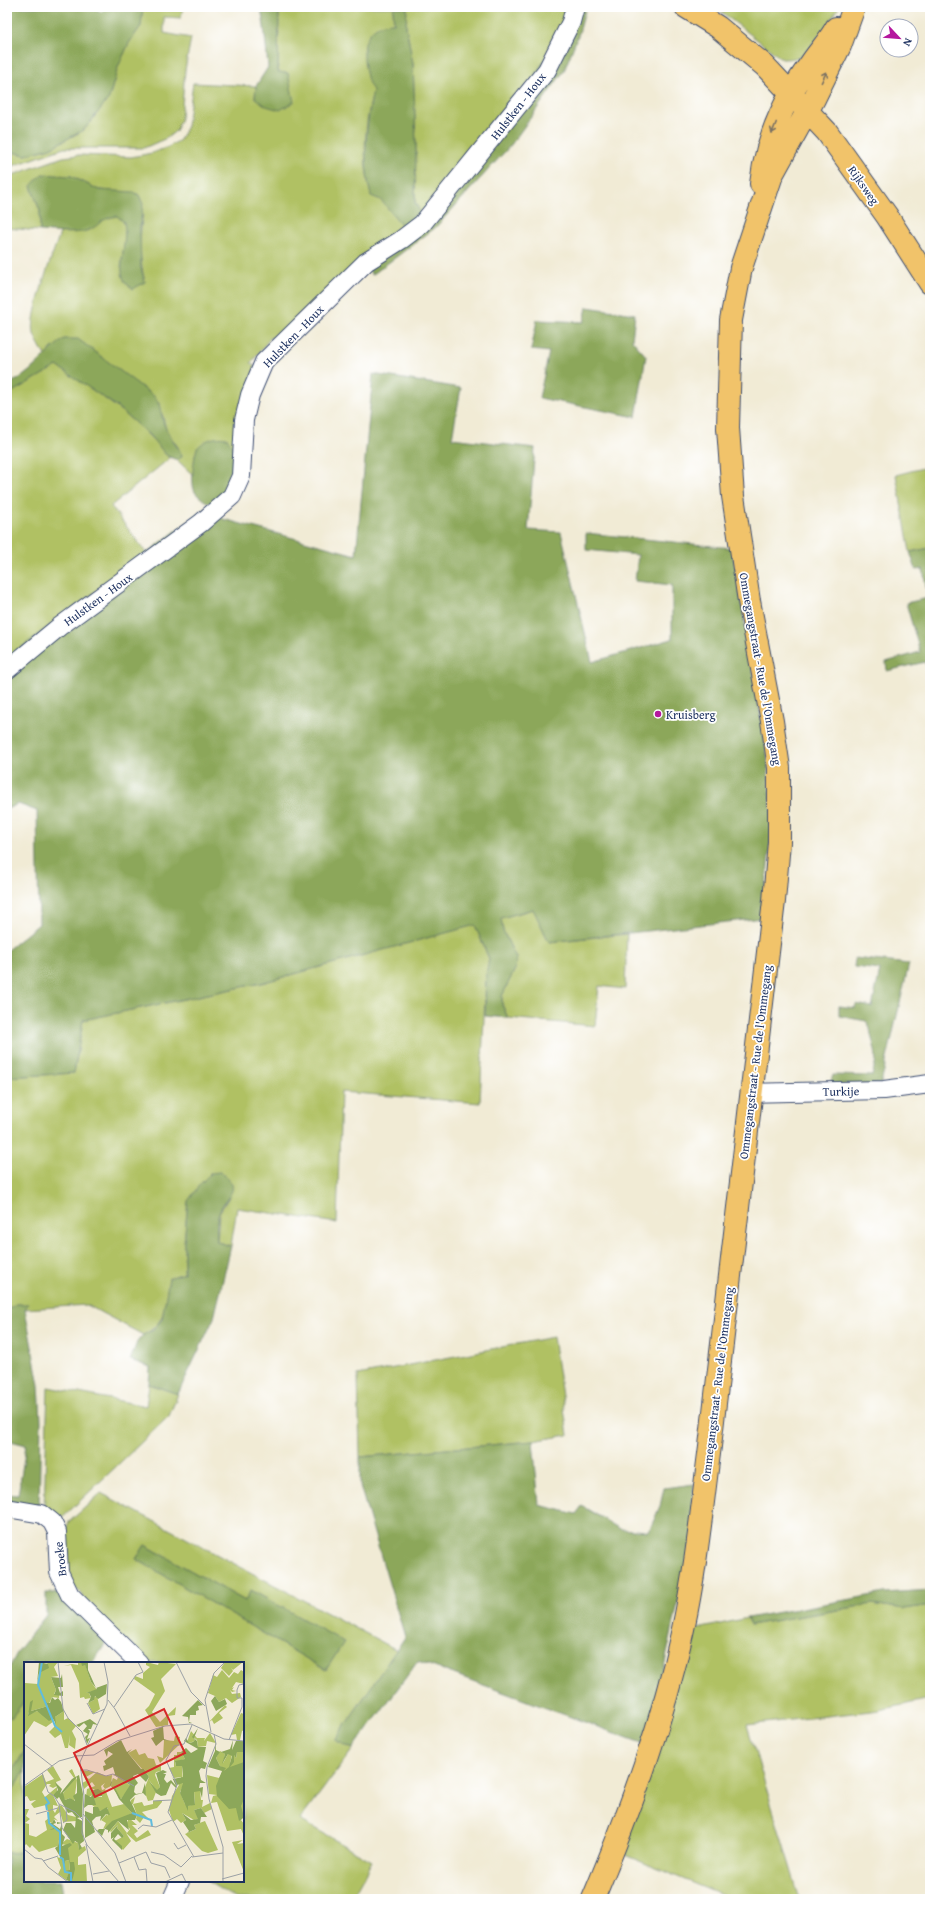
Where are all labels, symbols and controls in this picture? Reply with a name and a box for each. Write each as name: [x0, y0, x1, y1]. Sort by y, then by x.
north arrow: [879, 18, 919, 58]
text: N: [899, 36, 917, 50]
street label: Hulstken - Houx: [486, 68, 550, 143]
one-way arrow: [821, 72, 829, 84]
one-way arrow: [770, 122, 778, 134]
street label: Rijksweg: [844, 162, 884, 208]
street label: Hulstken - Houx: [259, 300, 328, 371]
street label: Hulstken - Houx: [60, 568, 137, 630]
street label: Ommegangstraat - Rue de l'Ommegang: [736, 571, 786, 767]
place label: Kruisberg: [666, 706, 715, 723]
marker: Kruisberg: [653, 709, 663, 719]
street label: Ommegangstraat - Rue de l'Ommegang: [735, 964, 775, 1160]
street label: Turkije: [823, 1082, 860, 1100]
street label: Ommegangstraat - Rue de l'Ommegang: [697, 1286, 737, 1482]
street label: Broeke: [49, 1540, 71, 1577]
inset map: [24, 1662, 244, 1882]

